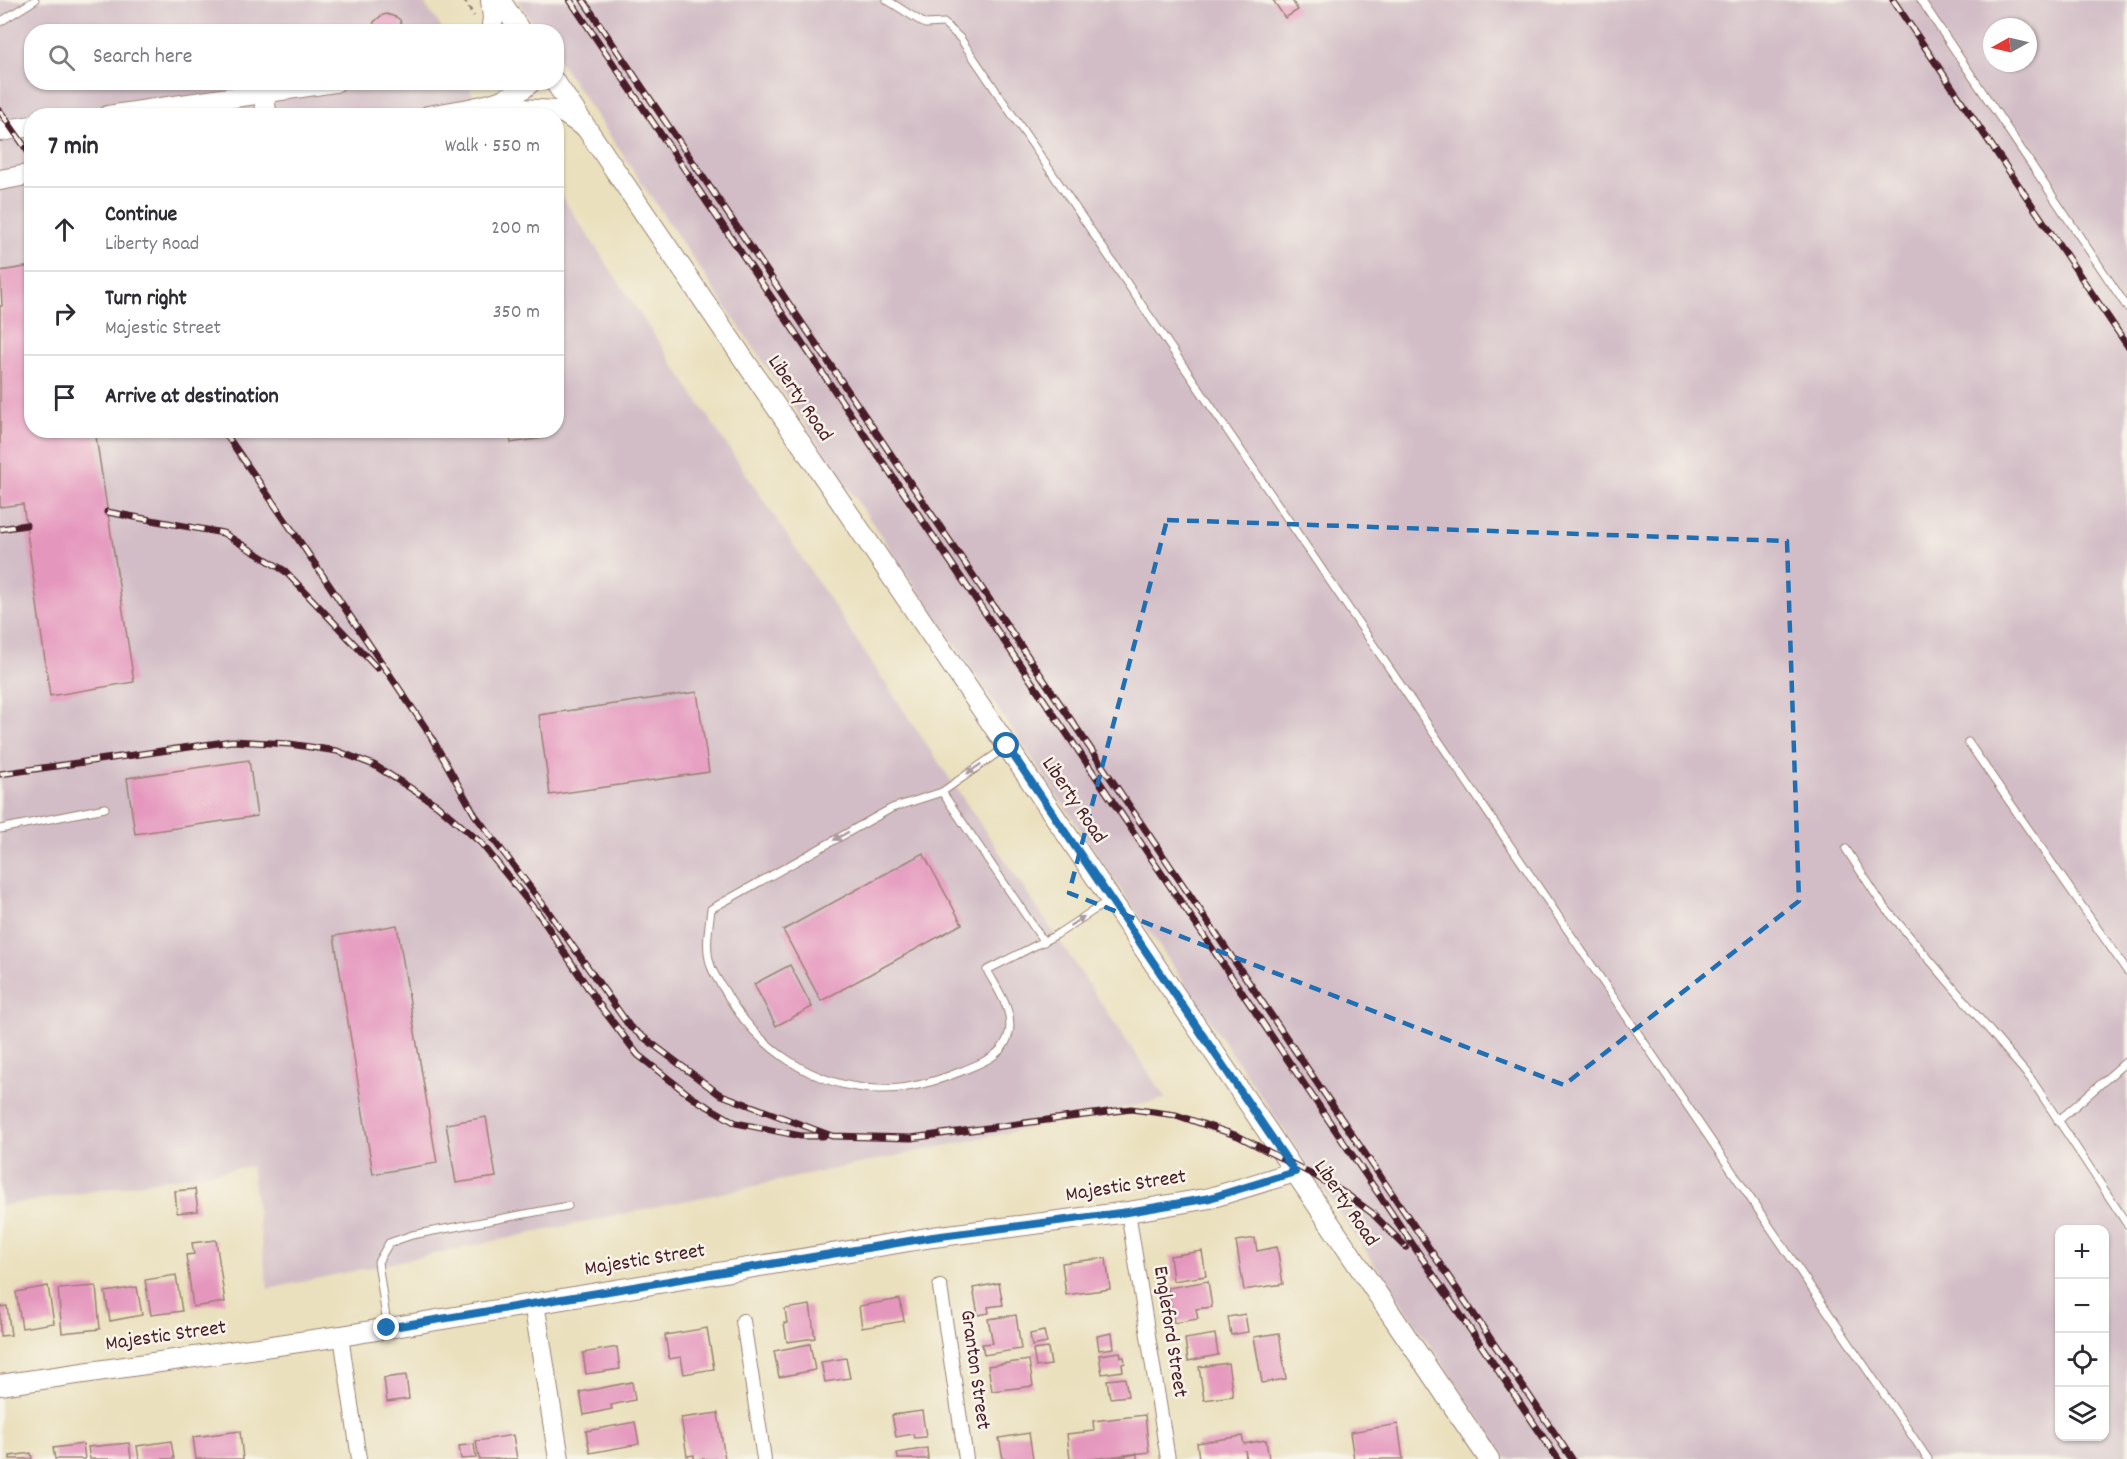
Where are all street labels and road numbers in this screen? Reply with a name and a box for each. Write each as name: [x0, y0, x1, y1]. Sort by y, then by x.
street label: Liberty Road: [759, 350, 839, 448]
street label: Liberty Road: [1033, 752, 1113, 850]
street label: Liberty Road: [1305, 1155, 1385, 1253]
street label: Majestic Street: [1064, 1163, 1189, 1211]
street label: Majestic Street: [583, 1237, 708, 1285]
street label: Engleford Street: [1144, 1264, 1194, 1400]
street label: Granton Street: [951, 1308, 997, 1432]
street label: Majestic Street: [104, 1314, 229, 1360]

